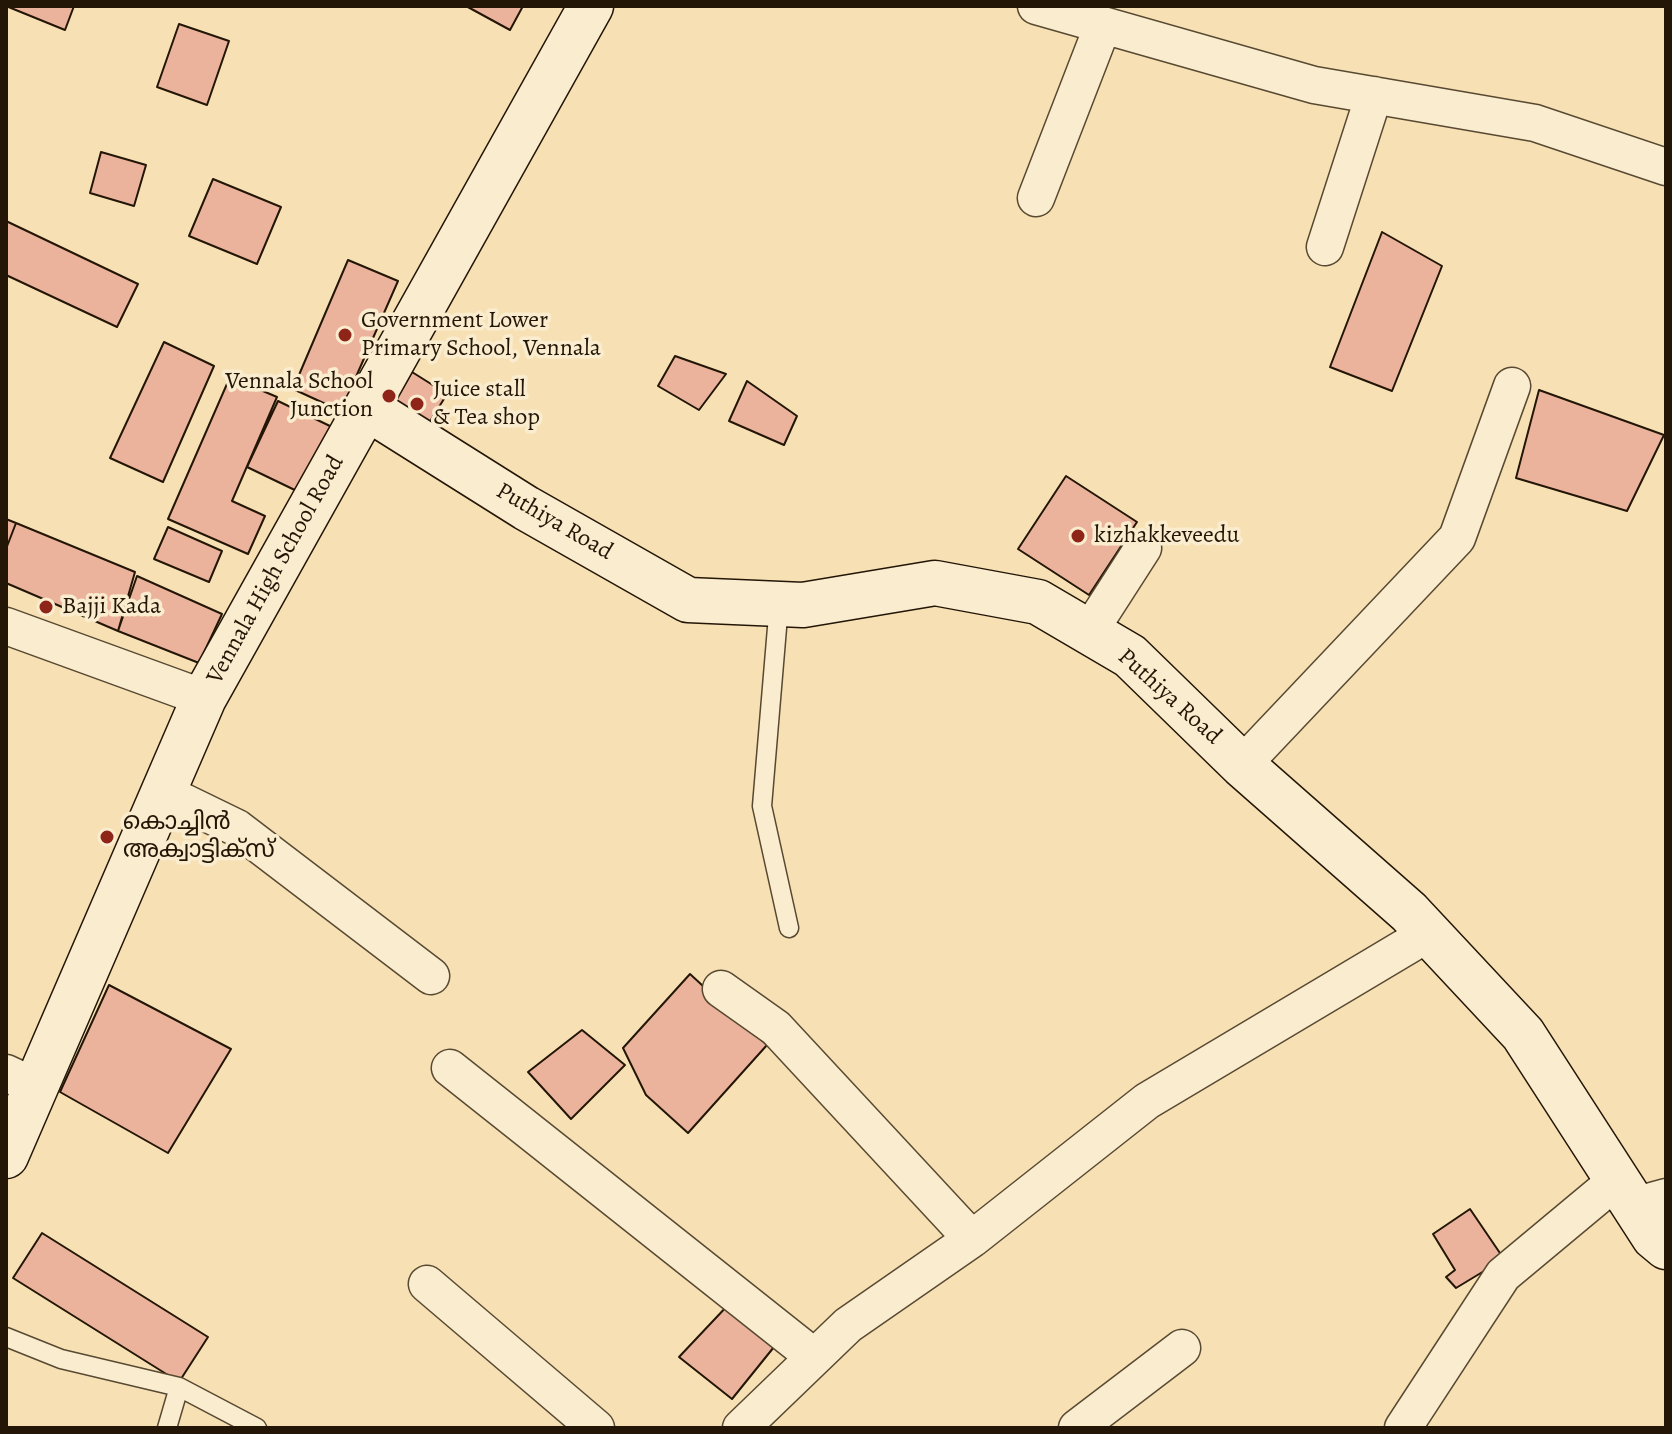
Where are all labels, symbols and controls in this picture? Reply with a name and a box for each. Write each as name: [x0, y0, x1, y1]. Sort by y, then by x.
place label: Government Lower Primary School, Vennala: [361, 307, 601, 363]
marker: Government Lower Primary School, Vennala: [336, 326, 354, 344]
place label: Vennala School Junction: [225, 368, 373, 424]
place label: Juice stall & Tea shop: [433, 376, 540, 432]
marker: Vennala School Junction: [380, 387, 398, 405]
marker: Juice stall & Tea shop: [408, 395, 426, 413]
street label: Vennala High School Road: [201, 451, 351, 689]
street label: Puthiya Road: [491, 477, 617, 567]
place label: kizhakkeveedu: [1094, 522, 1240, 550]
marker: kizhakkeveedu: [1069, 527, 1087, 545]
place label: Bajji Kada: [62, 593, 161, 621]
marker: Bajji Kada: [37, 598, 55, 616]
street label: Puthiya Road: [1111, 643, 1227, 751]
place label: കൊച്ചിൻ അക്വാട്ടിക്സ്: [123, 809, 275, 865]
marker: കൊച്ചിൻ അക്വാട്ടിക്സ്: [98, 828, 116, 846]

